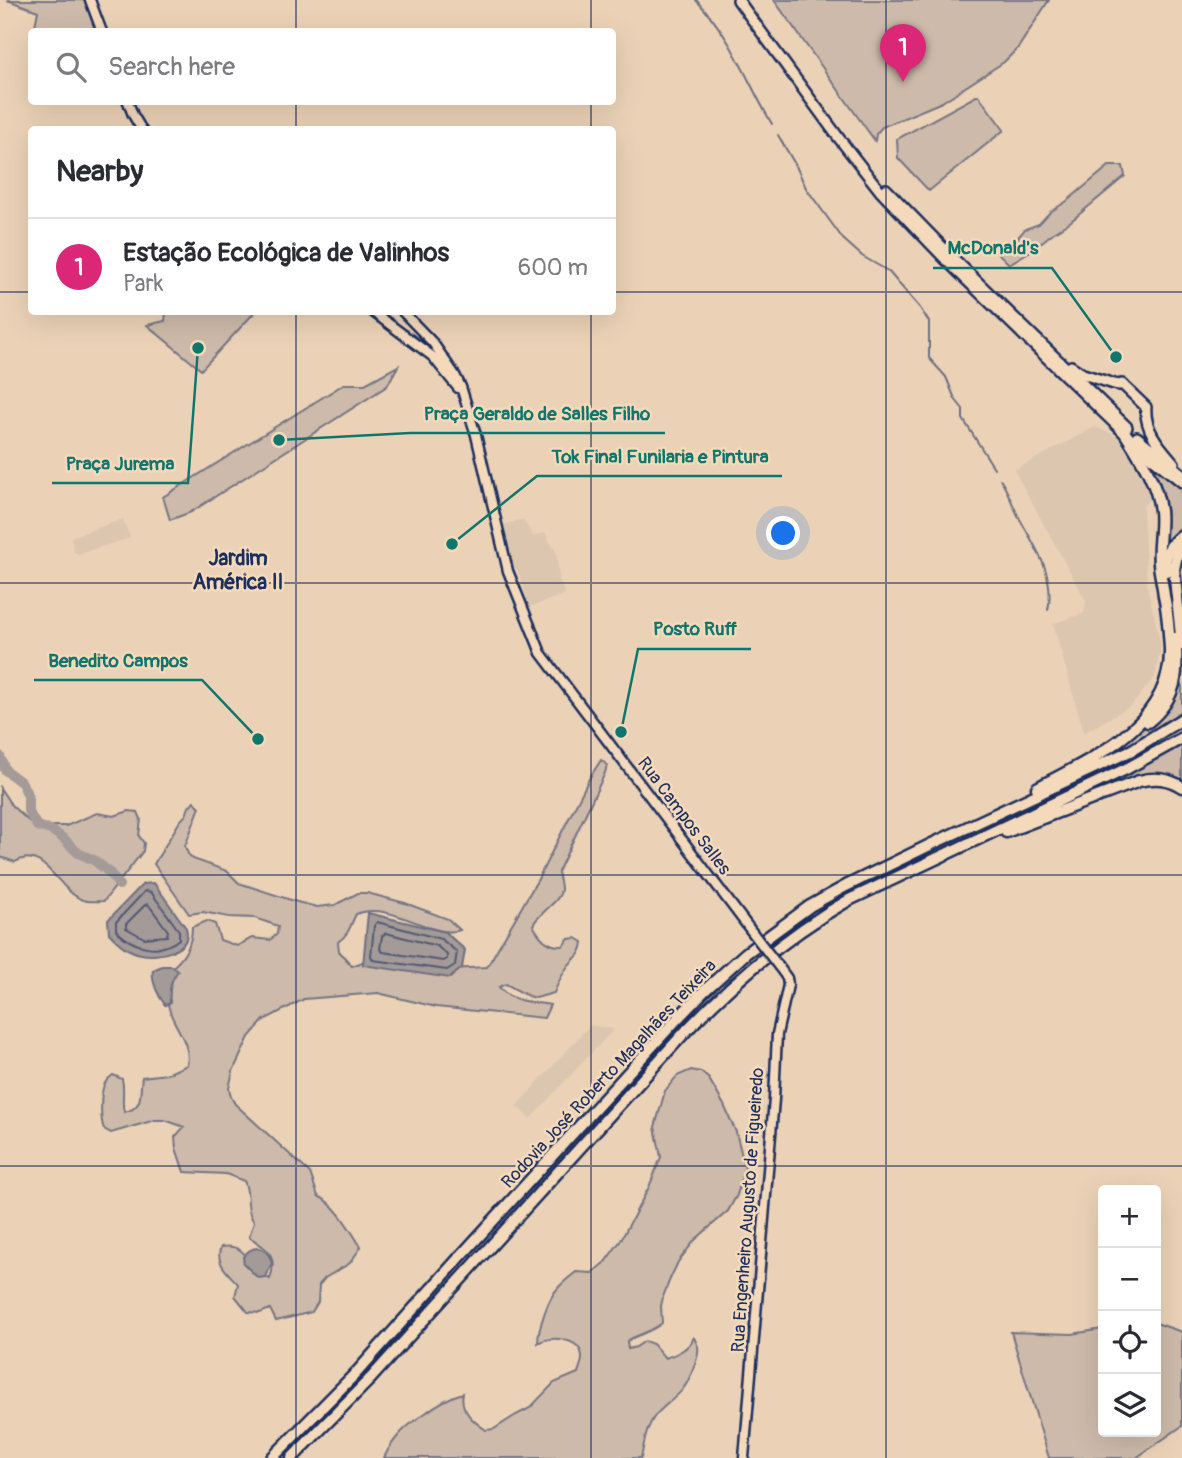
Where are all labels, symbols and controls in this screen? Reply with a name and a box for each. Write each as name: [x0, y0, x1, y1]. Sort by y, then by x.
pin: 1: [880, 24, 926, 82]
search box: [28, 28, 616, 105]
icon: search: [52, 48, 90, 86]
text: Search here: [108, 51, 235, 83]
text: Nearby: [56, 153, 143, 190]
callout: McDonald's: [933, 228, 1052, 268]
text: McDonald's: [948, 236, 1039, 260]
text: Estação Ecológica de Valinhos: [123, 237, 449, 269]
text: 1: [75, 253, 84, 282]
text: 600 m: [518, 253, 588, 282]
text: Park: [123, 269, 163, 298]
callout: Praça Geraldo de Salles Filho: [410, 393, 665, 433]
text: Praça Geraldo de Salles Filho: [424, 402, 651, 426]
callout: Tok Final Funilaria e Pintura: [537, 436, 782, 476]
callout: Praça Jurema: [52, 443, 188, 483]
text: Tok Final Funilaria e Pintura: [551, 445, 769, 469]
text: Praça Jurema: [66, 452, 174, 476]
your location: [766, 516, 800, 550]
district label: Jardim América II: [192, 545, 284, 596]
callout: Posto Ruff: [638, 609, 751, 649]
text: Posto Ruff: [653, 617, 738, 641]
callout: Benedito Campos: [34, 640, 202, 680]
text: Benedito Campos: [48, 649, 188, 673]
street label: Rua Campos Salles: [632, 753, 736, 879]
street label: Rodovia José Roberto Magalhães Teixeira: [497, 955, 721, 1193]
street label: Rua Engenheiro Augusto de Figueiredo: [727, 1067, 769, 1353]
map controls: [1098, 1185, 1161, 1437]
button: +: [1098, 1185, 1161, 1248]
button: −: [1098, 1248, 1161, 1311]
button: locate: [1098, 1311, 1161, 1374]
button: layers: [1098, 1374, 1161, 1437]

